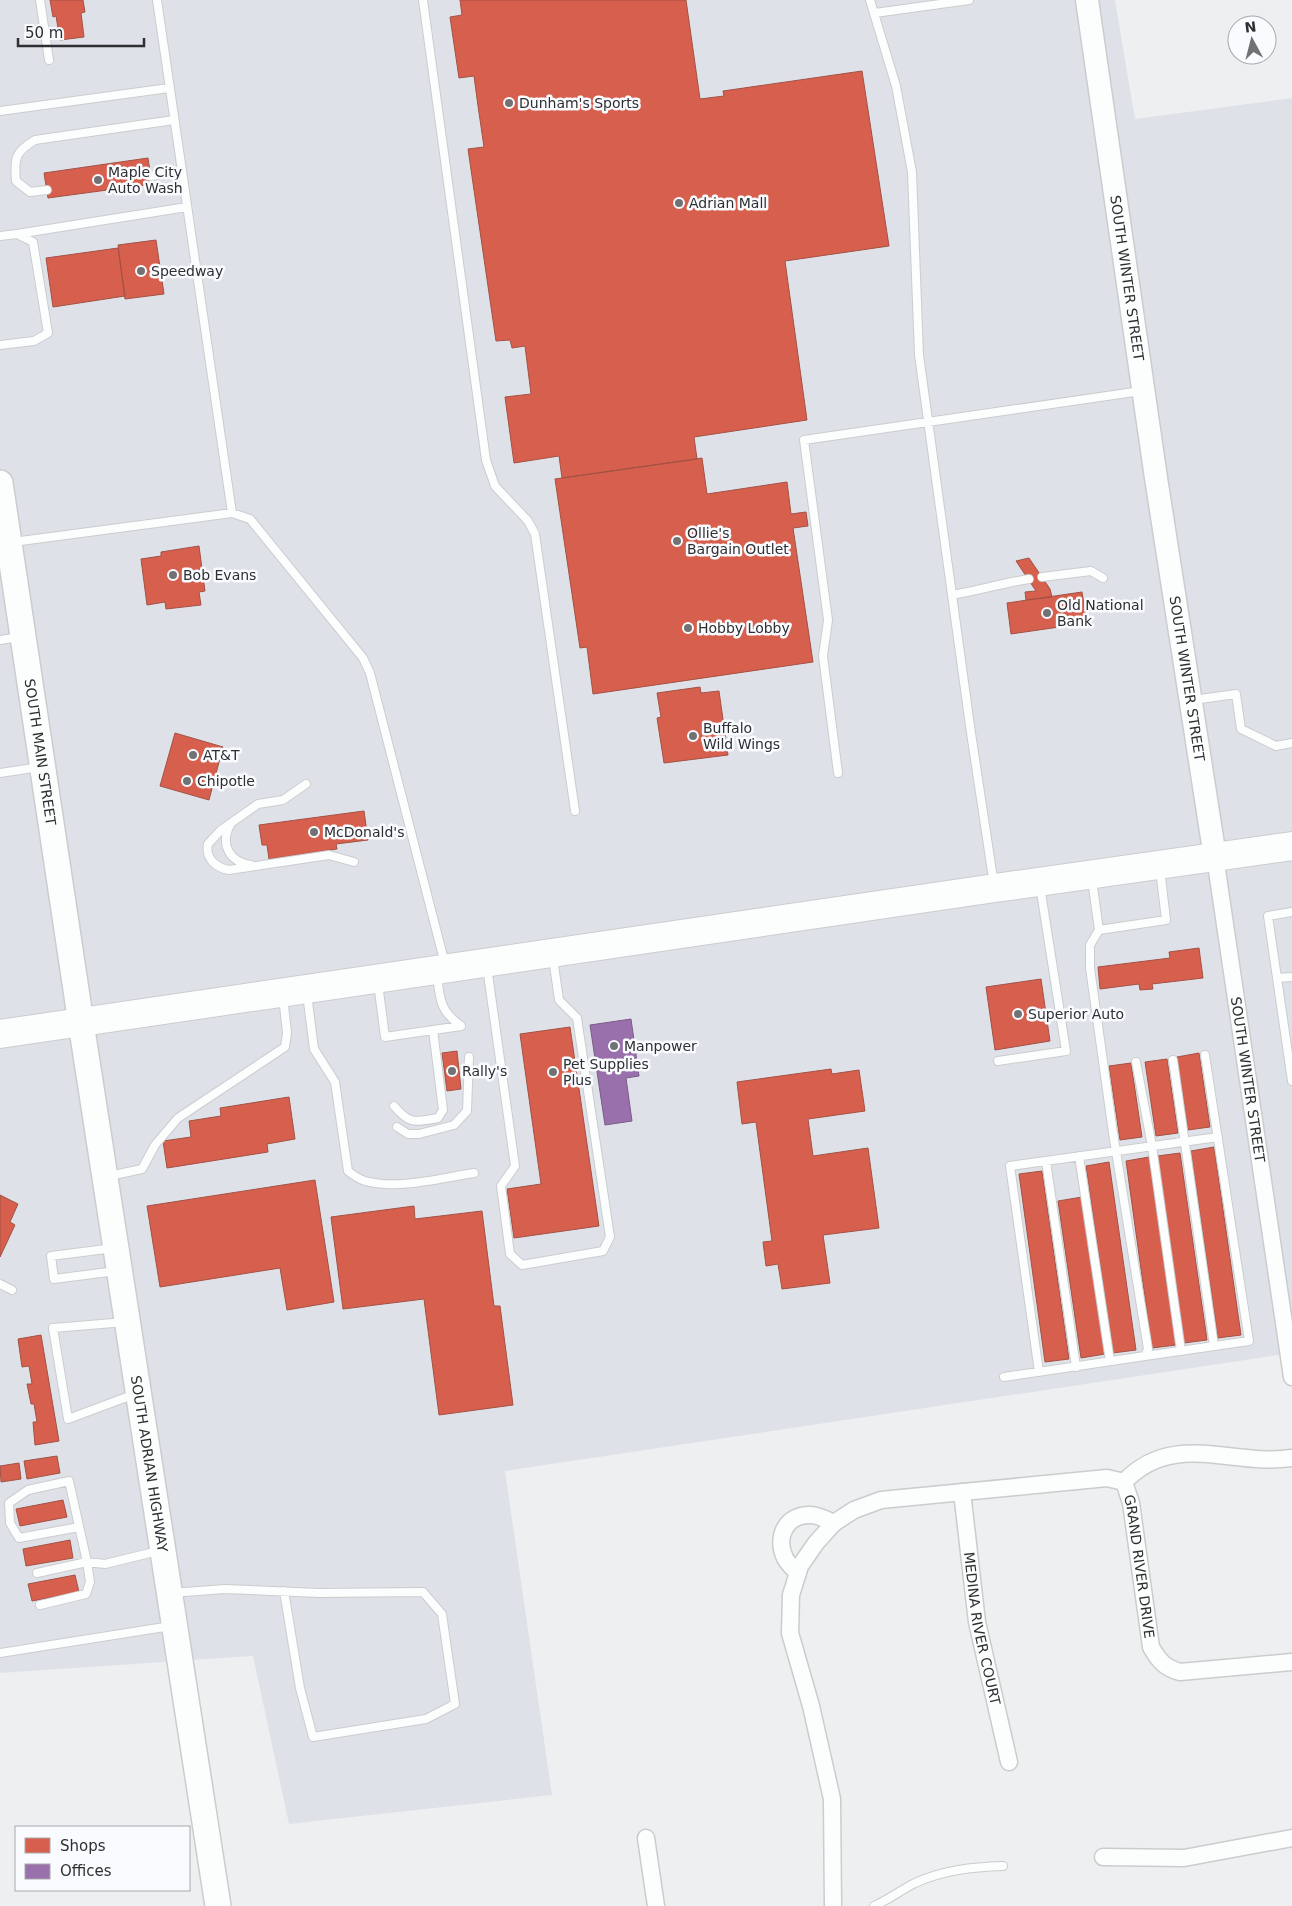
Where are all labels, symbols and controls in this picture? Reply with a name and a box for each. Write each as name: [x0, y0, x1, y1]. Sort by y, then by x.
scale bar: [18, 15, 144, 47]
north arrow: [1227, 15, 1277, 65]
text: N: [1244, 18, 1257, 36]
text: 50 m: [25, 24, 63, 42]
place label: Dunham's Sports: [519, 95, 639, 111]
marker: Dunham's Sports: [503, 97, 515, 109]
place label: Maple City Auto Wash: [108, 164, 183, 196]
marker: Maple City Auto Wash: [92, 174, 104, 186]
street label: SOUTH WINTER STREET: [1107, 194, 1147, 362]
place label: Adrian Mall: [689, 195, 767, 211]
marker: Adrian Mall: [673, 197, 685, 209]
place label: Speedway: [151, 263, 223, 279]
marker: Speedway: [135, 265, 147, 277]
place label: Ollie's Bargain Outlet: [687, 525, 789, 557]
marker: Ollie's Bargain Outlet: [671, 535, 683, 547]
place label: Bob Evans: [183, 567, 256, 583]
marker: Bob Evans: [167, 569, 179, 581]
street label: SOUTH WINTER STREET: [1166, 595, 1208, 763]
place label: Old National Bank: [1057, 597, 1144, 629]
marker: Old National Bank: [1041, 607, 1053, 619]
place label: Hobby Lobby: [698, 620, 790, 636]
marker: Hobby Lobby: [682, 622, 694, 634]
street label: SOUTH MAIN STREET: [21, 678, 59, 827]
place label: Buffalo Wild Wings: [703, 720, 780, 752]
marker: Buffalo Wild Wings: [687, 730, 699, 742]
place label: AT&T: [203, 747, 240, 763]
marker: AT&T: [187, 749, 199, 761]
place label: Chipotle: [197, 773, 255, 789]
marker: Chipotle: [181, 775, 193, 787]
place label: McDonald's: [324, 824, 405, 840]
marker: McDonald's: [308, 826, 320, 838]
street label: SOUTH WINTER STREET: [1228, 996, 1268, 1164]
place label: Superior Auto: [1028, 1006, 1124, 1022]
marker: Superior Auto: [1012, 1008, 1024, 1020]
place label: Manpower: [624, 1038, 697, 1054]
marker: Manpower: [608, 1040, 620, 1052]
place label: Pet Supplies Plus: [563, 1056, 649, 1088]
place label: Rally's: [462, 1063, 507, 1079]
marker: Rally's: [446, 1065, 458, 1077]
marker: Pet Supplies Plus: [547, 1066, 559, 1078]
street label: SOUTH ADRIAN HIGHWAY: [128, 1374, 171, 1554]
street label: GRAND RIVER DRIVE: [1121, 1493, 1158, 1639]
street label: MEDINA RIVER COURT: [961, 1551, 1004, 1707]
legend: [15, 1826, 190, 1891]
text: Shops: [60, 1837, 106, 1855]
text: Offices: [60, 1862, 112, 1880]

